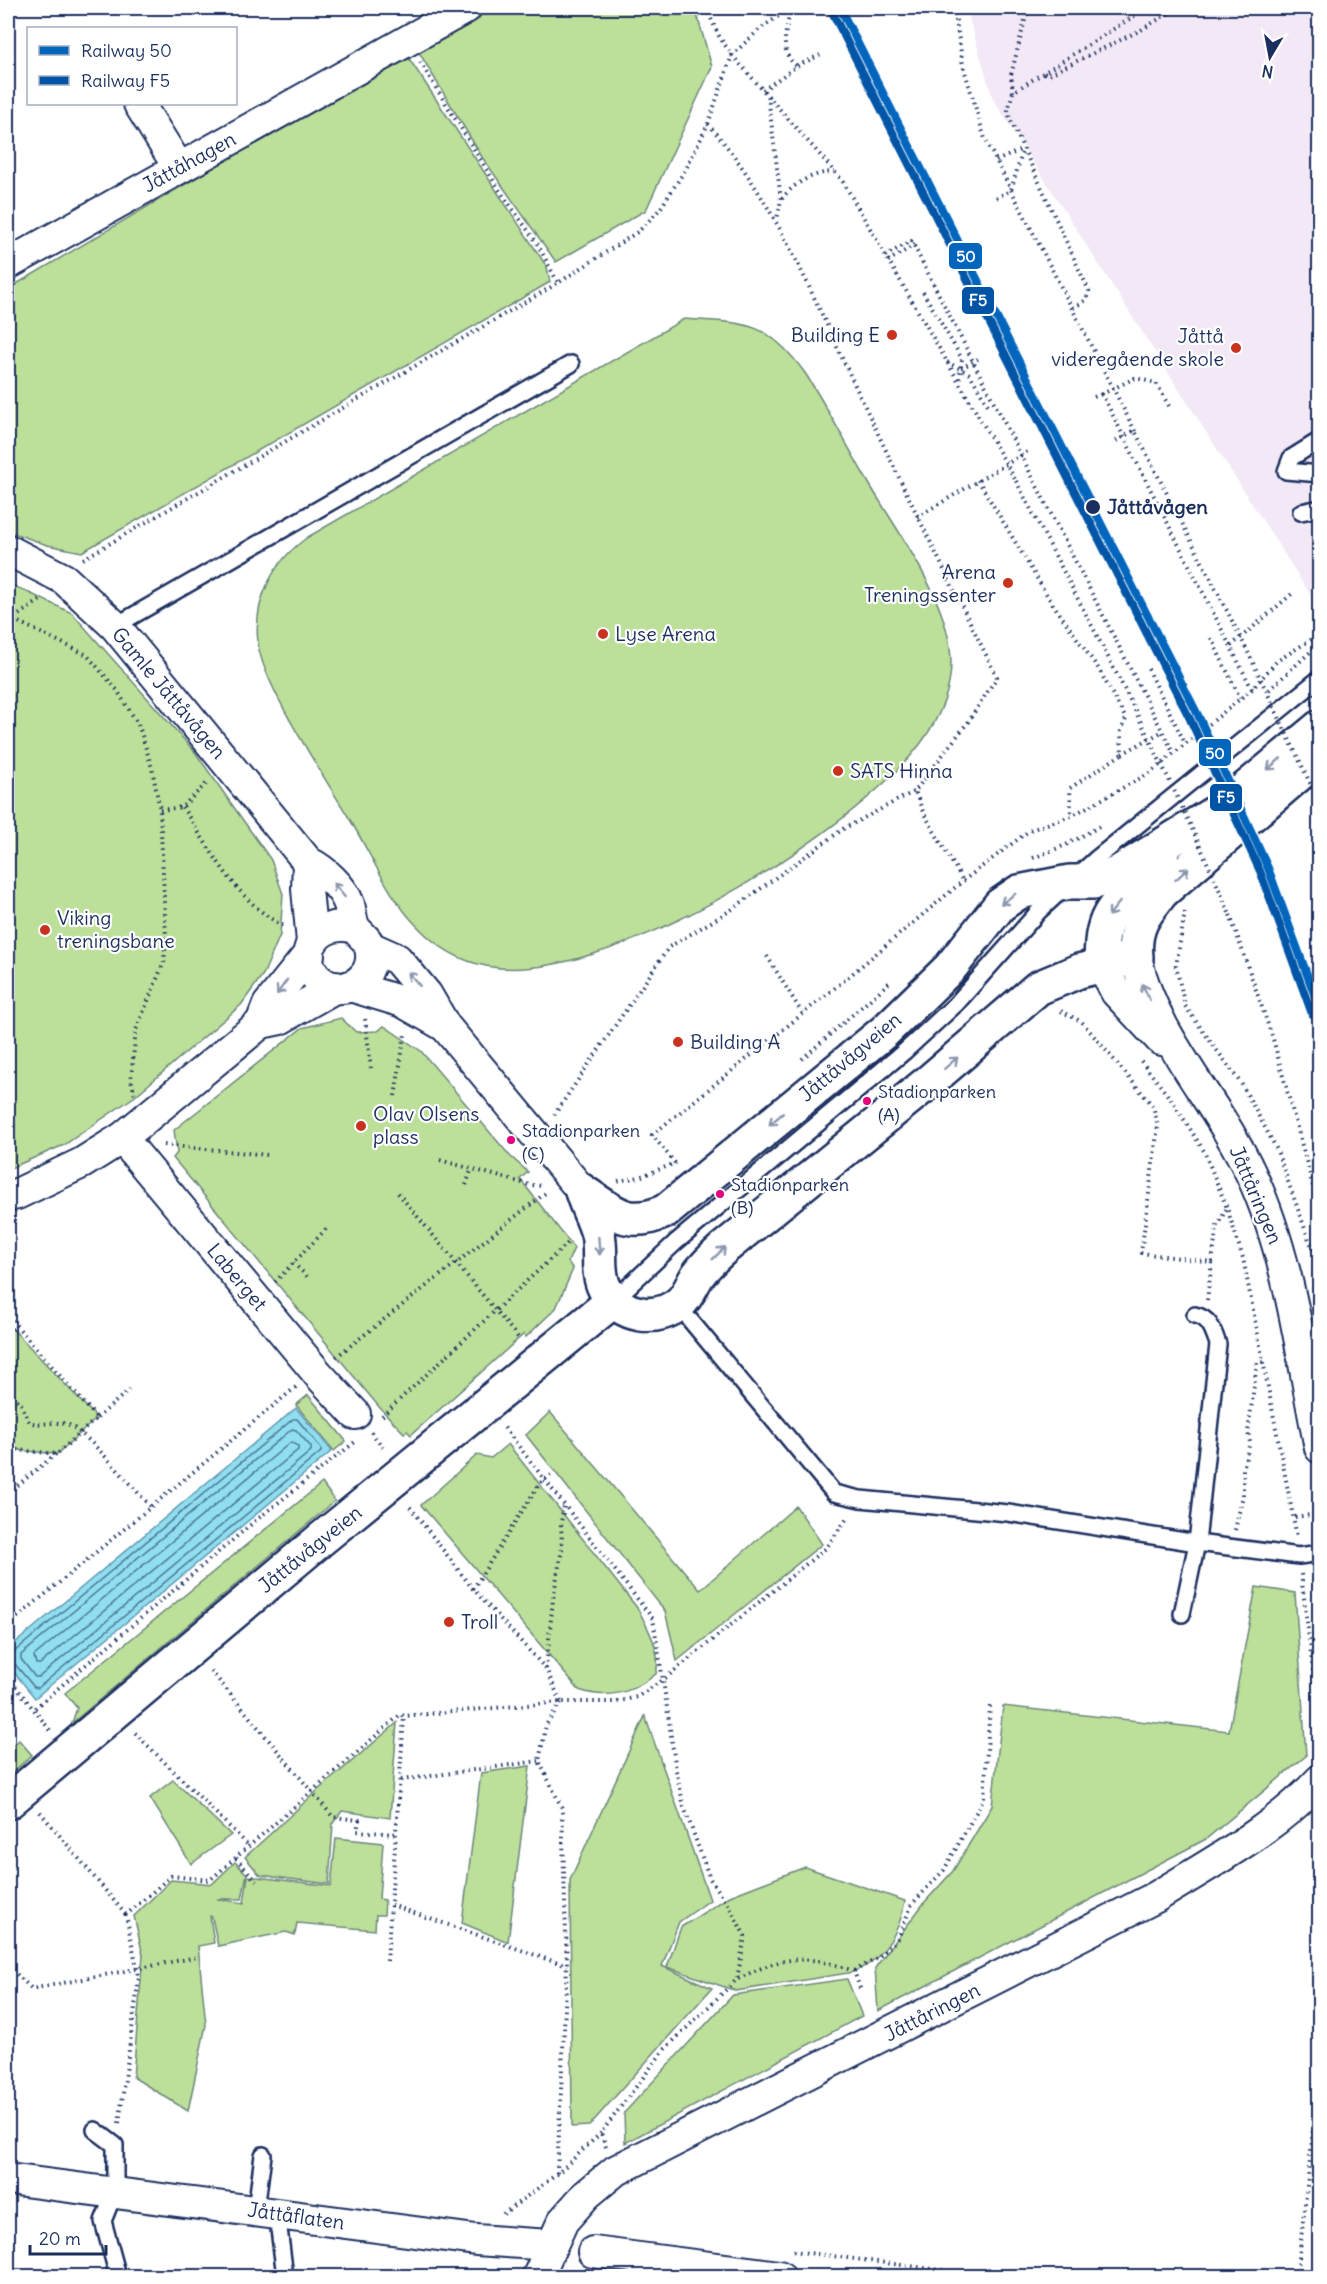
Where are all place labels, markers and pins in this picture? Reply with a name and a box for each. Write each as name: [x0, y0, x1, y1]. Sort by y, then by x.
place label: Building E: [791, 322, 880, 347]
place label: Jåttå videregående skole: [1051, 323, 1224, 371]
marker: Building E: [885, 328, 899, 342]
marker: Jåttå videregående skole: [1229, 341, 1243, 355]
place label: Jåttåvågen: [1107, 494, 1208, 519]
marker: Jåttåvågen: [1084, 498, 1102, 516]
place label: Arena Treningssenter: [864, 559, 996, 607]
marker: Arena Treningssenter: [1001, 576, 1015, 590]
place label: Lyse Arena: [615, 621, 716, 646]
marker: Lyse Arena: [596, 627, 610, 641]
place label: SATS Hinna: [850, 758, 953, 783]
marker: SATS Hinna: [831, 764, 845, 778]
place label: Viking treningsbane: [57, 905, 175, 953]
marker: Viking treningsbane: [38, 923, 52, 937]
place label: Building A: [690, 1029, 780, 1054]
marker: Building A: [671, 1035, 685, 1049]
place label: Stadionparken (A): [878, 1080, 996, 1126]
marker: Stadionparken (A): [861, 1095, 873, 1107]
place label: Olav Olsens plass: [373, 1101, 479, 1149]
marker: Olav Olsens plass: [354, 1119, 368, 1133]
place label: Stadionparken (C): [522, 1119, 640, 1165]
marker: Stadionparken (C): [505, 1134, 517, 1146]
place label: Stadionparken (B): [731, 1173, 849, 1219]
marker: Stadionparken (B): [714, 1188, 726, 1200]
place label: Troll: [461, 1609, 498, 1634]
marker: Troll: [442, 1615, 456, 1629]

